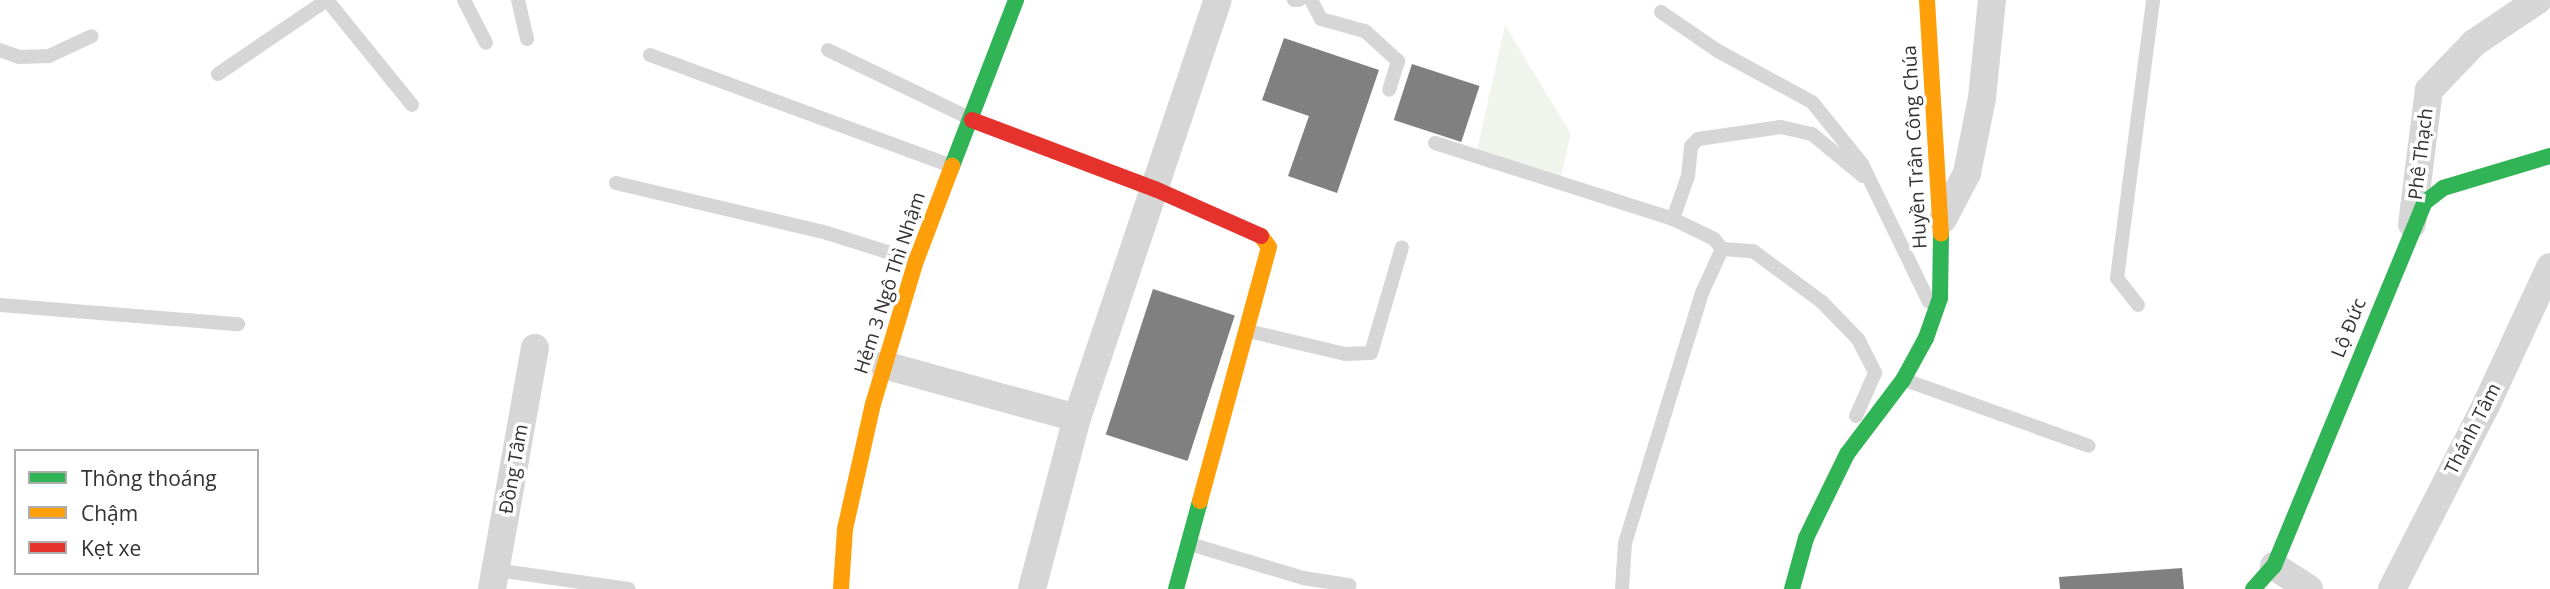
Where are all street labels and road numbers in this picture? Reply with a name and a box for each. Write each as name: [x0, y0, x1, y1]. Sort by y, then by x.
street label: Huyền Trân Công Chúa: [1898, 45, 1932, 249]
street label: Phê Thạch: [2404, 107, 2438, 201]
street label: Hẻm 3 Ngô Thì Nhậm: [850, 189, 930, 377]
street label: Lộ Đức: [2327, 295, 2371, 361]
street label: Thánh Tâm: [2440, 379, 2506, 479]
street label: Đồng Tâm: [495, 422, 533, 516]

